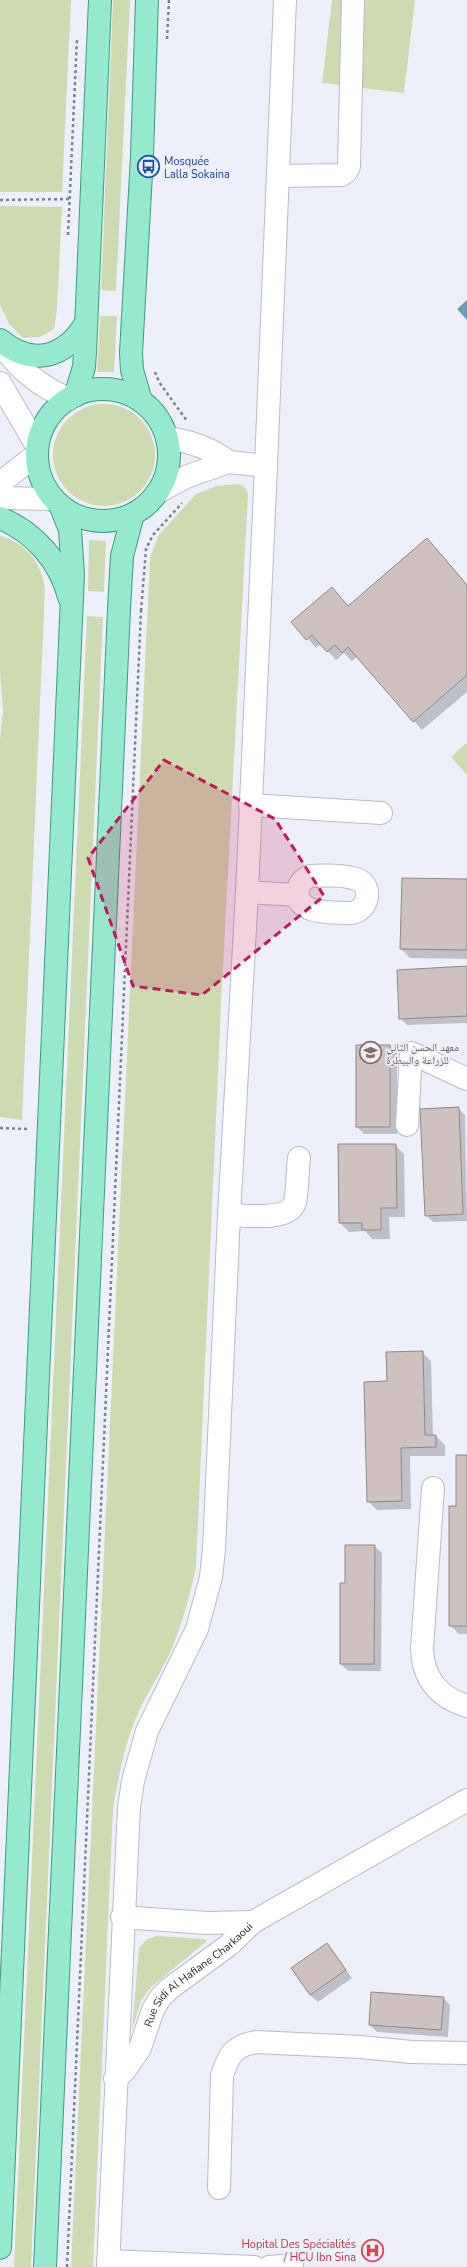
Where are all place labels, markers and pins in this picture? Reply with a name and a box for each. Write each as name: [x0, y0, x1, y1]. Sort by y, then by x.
bus stop icon: Mosquée Lalla Sokaina: [136, 154, 162, 180]
place label: Mosquée Lalla Sokaina: [164, 154, 230, 182]
school or university icon: معهد الحسن الثاني للزراعة والبيطرة: [357, 1040, 383, 1066]
place label: معهد الحسن الثاني للزراعة والبيطرة: [386, 1040, 459, 1068]
place label: Hopital Des Spécialités / HCU Ibn Sina: [241, 2237, 356, 2265]
hospital icon: Hopital Des Spécialités / HCU Ibn Sina: [359, 2237, 385, 2263]

